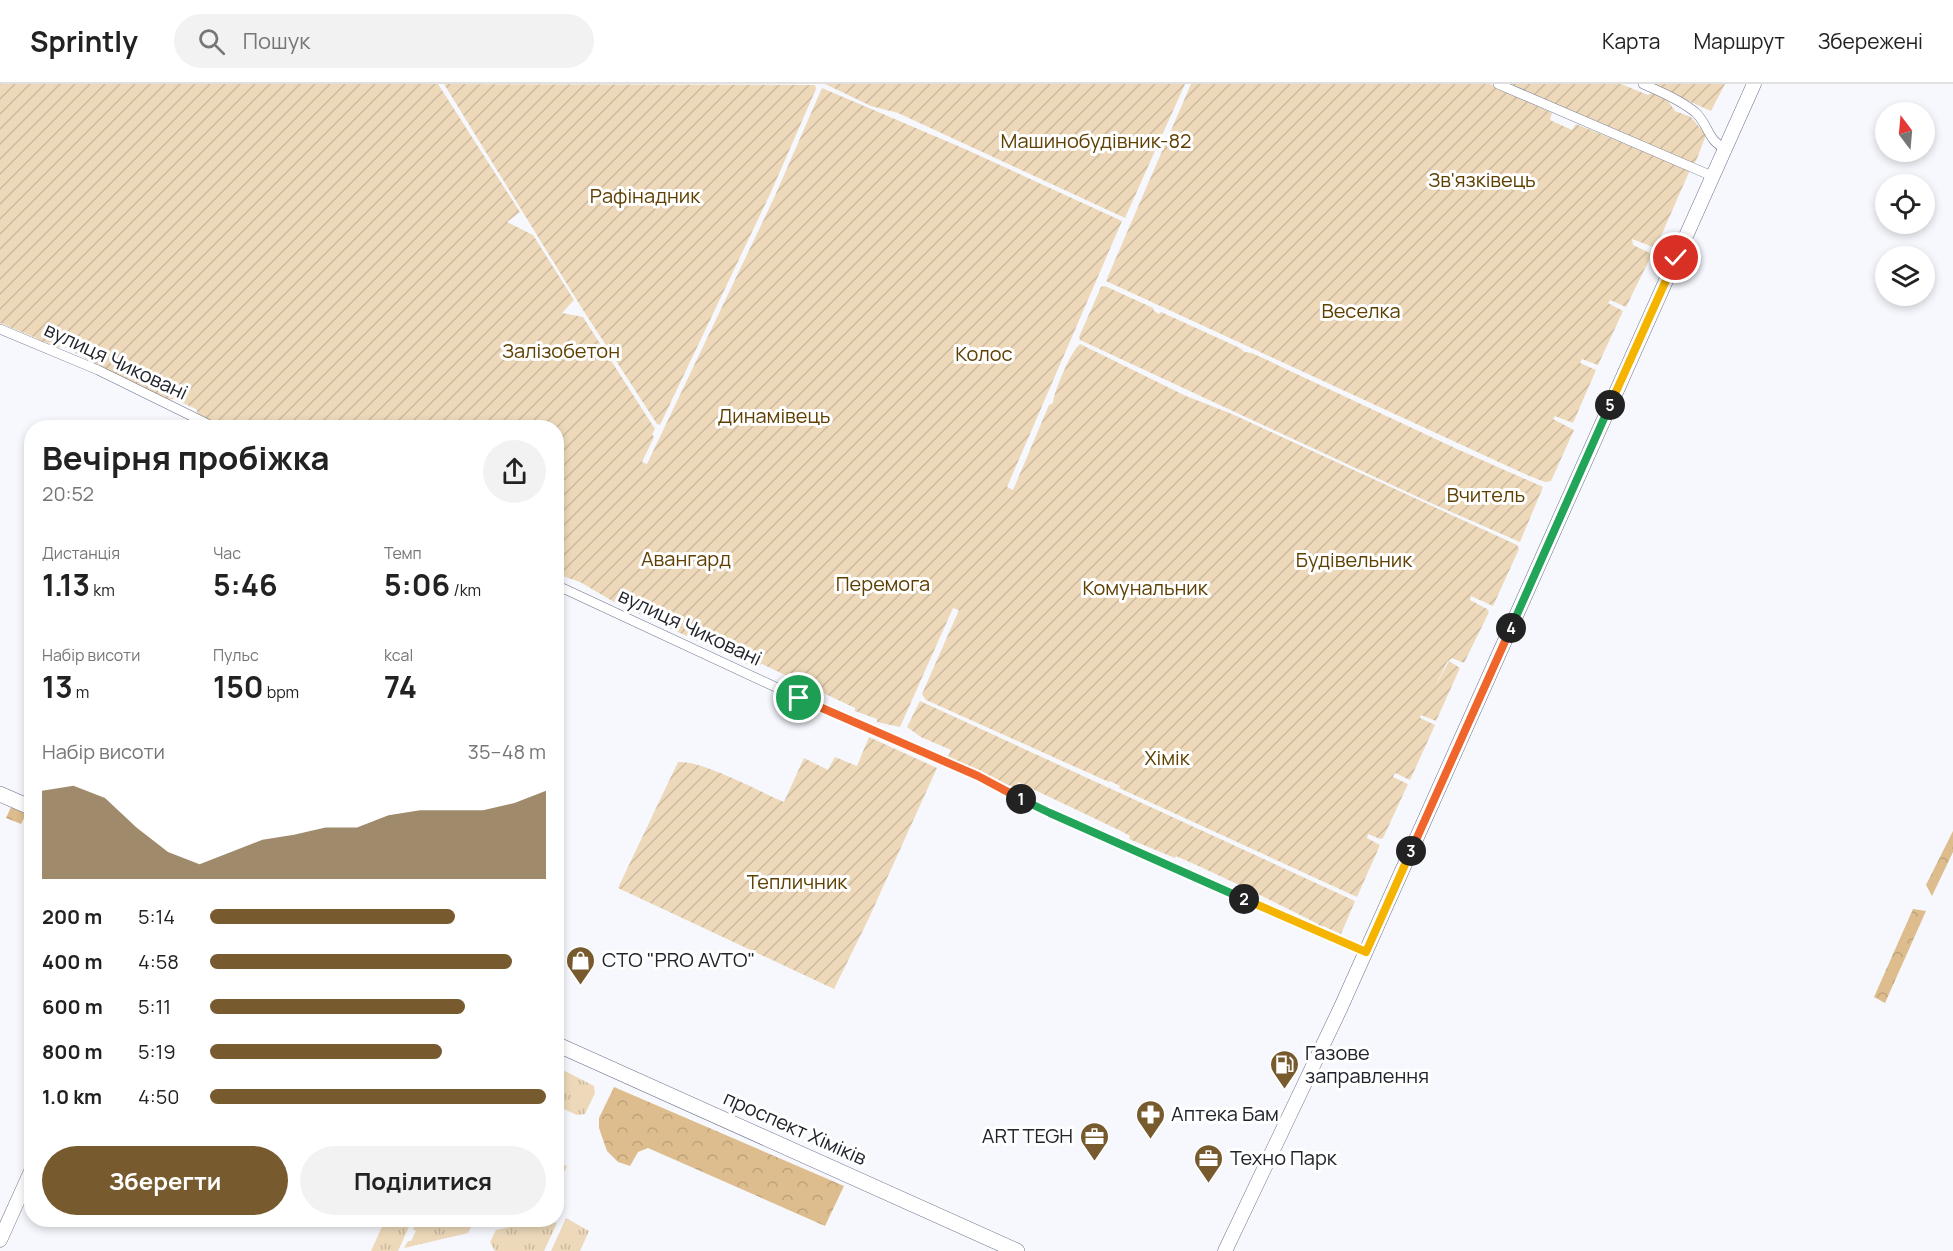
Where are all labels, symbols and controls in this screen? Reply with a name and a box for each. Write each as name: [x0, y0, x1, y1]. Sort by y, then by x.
search box: [174, 14, 594, 68]
text: Sprintly: [30, 22, 138, 60]
icon: search: [195, 25, 228, 58]
text: Пошук: [243, 26, 310, 56]
text: Карта: [1602, 27, 1660, 55]
text: Маршрут: [1693, 27, 1785, 55]
text: Збережені: [1818, 27, 1923, 55]
north arrow: [1875, 102, 1935, 162]
map controls: [1875, 102, 1935, 306]
park label: Машинобудівник-82: [1001, 127, 1191, 154]
park label: Зв'язківець: [1428, 166, 1536, 193]
button: locate: [1875, 174, 1935, 234]
park label: Рафінадник: [590, 182, 701, 209]
pin: [1650, 232, 1701, 283]
icon: check: [1659, 241, 1692, 274]
button: layers: [1875, 246, 1935, 306]
park label: Веселка: [1321, 297, 1401, 324]
street label: вулиця Чиковані: [40, 315, 192, 406]
park label: Залізобетон: [502, 337, 620, 364]
park label: Колос: [955, 340, 1013, 367]
pin: 5: [1595, 390, 1625, 420]
text: 5: [1605, 394, 1615, 416]
park label: Динамівець: [718, 402, 831, 429]
text: Вечірня пробіжка: [42, 435, 329, 480]
button: share: [483, 440, 546, 503]
text: 20:52: [42, 480, 94, 507]
park label: Вчитель: [1447, 481, 1525, 508]
text: Дистанція: [42, 542, 120, 564]
text: Час: [213, 542, 241, 564]
text: Темп: [384, 542, 422, 564]
park label: Авангард: [641, 545, 731, 572]
park label: Будівельник: [1296, 546, 1413, 573]
text: 1.13: [42, 564, 90, 605]
text: 5:46: [213, 564, 278, 605]
text: 5:06: [384, 564, 450, 605]
park label: Перемога: [836, 570, 930, 597]
park label: Комунальник: [1082, 574, 1209, 601]
text: km: [90, 579, 115, 601]
text: /km: [450, 579, 481, 601]
street label: вулиця Чиковані: [614, 581, 766, 672]
pin: 4: [1496, 613, 1526, 643]
text: 4: [1506, 617, 1516, 639]
text: Набір висоти: [42, 644, 140, 666]
text: Пульс: [213, 644, 259, 666]
text: kcal: [384, 644, 413, 666]
text: 13: [42, 666, 73, 707]
text: 150: [213, 666, 263, 707]
text: 74: [384, 666, 417, 707]
pin: [773, 672, 824, 723]
text: m: [73, 681, 89, 703]
text: bpm: [263, 681, 299, 703]
icon: arrive: [782, 681, 815, 714]
text: Набір висоти: [42, 738, 165, 765]
text: 35–48 m: [468, 738, 546, 765]
park label: Хімік: [1144, 744, 1191, 771]
pin: 1: [1006, 784, 1036, 814]
text: 1: [1017, 788, 1025, 810]
pin: 3: [1396, 836, 1426, 866]
text: 3: [1406, 840, 1416, 862]
park label: Тепличник: [747, 868, 848, 895]
pin: 2: [1229, 884, 1259, 914]
text: 2: [1239, 888, 1249, 910]
text: 200 m: [42, 903, 102, 930]
text: 5:14: [138, 903, 175, 930]
shop icon: СТО "PRO AVTO": [565, 944, 597, 986]
place label: СТО "PRO AVTO": [602, 946, 755, 973]
text: 400 m: [42, 948, 102, 975]
text: 4:58: [138, 948, 179, 975]
text: 600 m: [42, 993, 103, 1020]
text: 5:11: [138, 993, 171, 1020]
text: 800 m: [42, 1038, 103, 1065]
text: 5:19: [138, 1038, 176, 1065]
place label: Газове заправлення: [1305, 1039, 1429, 1089]
fuel station icon: Газове заправлення: [1268, 1048, 1300, 1090]
text: 1.0 km: [42, 1083, 102, 1110]
text: 4:50: [138, 1083, 180, 1110]
street label: проспект Хіміків: [719, 1084, 871, 1171]
pharmacy icon: Аптека Бам: [1134, 1098, 1166, 1140]
place label: Аптека Бам: [1171, 1100, 1279, 1127]
office icon: ART TEGH: [1078, 1120, 1110, 1162]
place label: ART TEGH: [982, 1122, 1073, 1149]
office icon: Техно Парк: [1193, 1142, 1225, 1184]
place label: Техно Парк: [1230, 1144, 1338, 1171]
button: Зберегти: [42, 1146, 288, 1215]
button: Поділитися: [300, 1146, 546, 1215]

